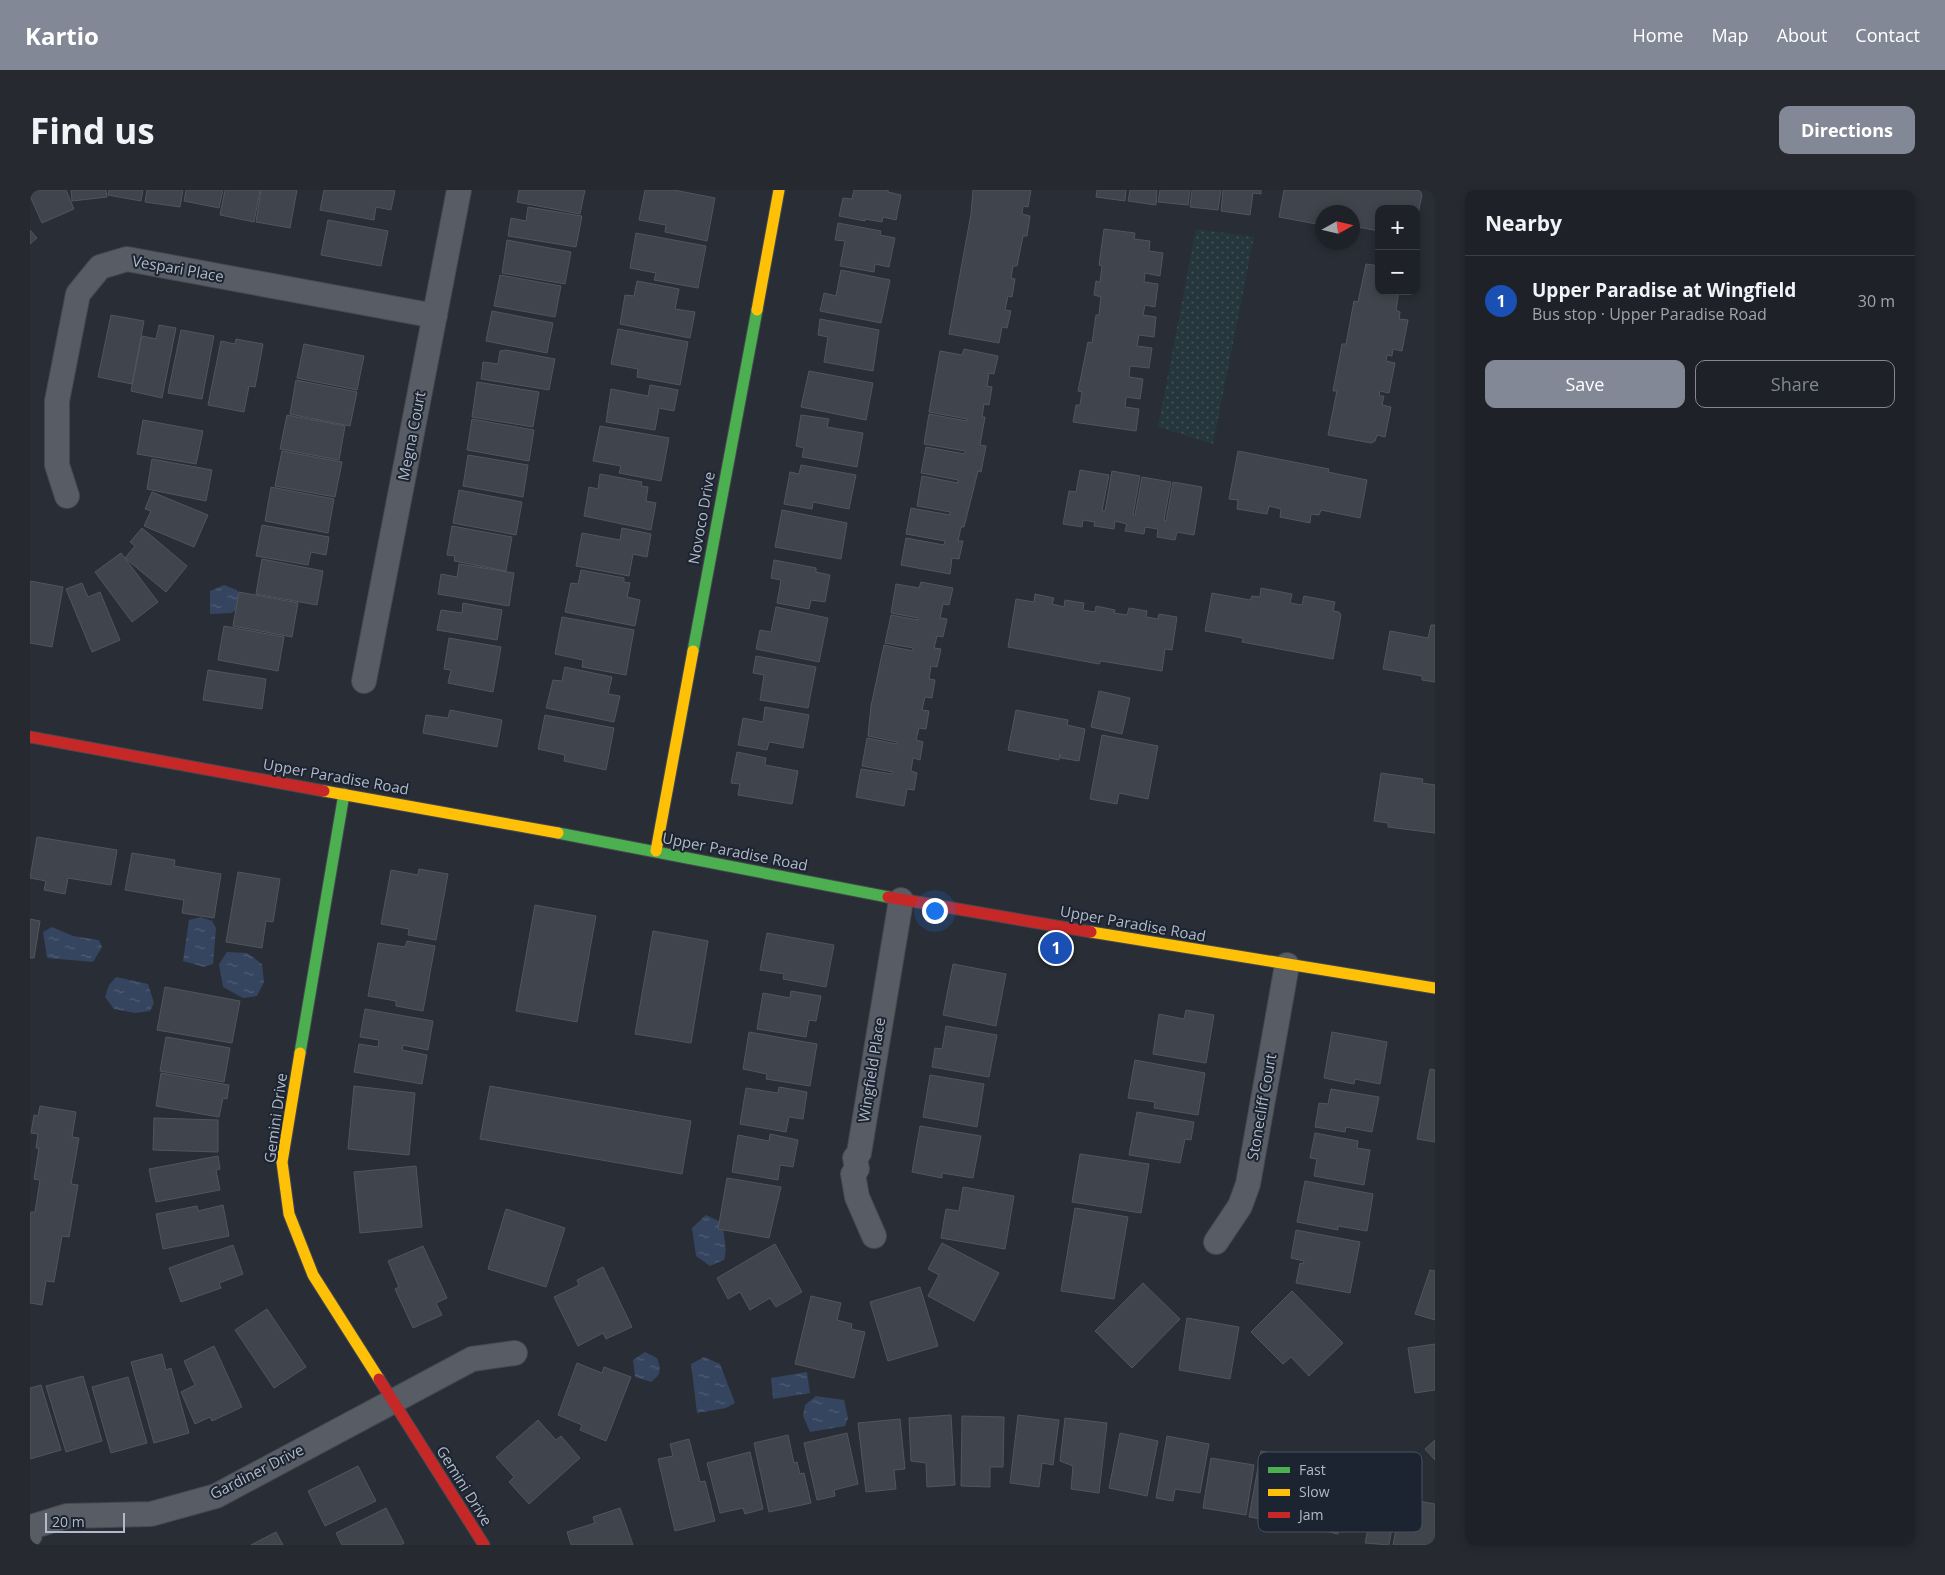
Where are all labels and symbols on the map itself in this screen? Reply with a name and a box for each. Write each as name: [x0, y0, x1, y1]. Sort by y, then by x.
north arrow: [1315, 205, 1360, 250]
street label: Vespari Place: [131, 250, 226, 286]
street label: Megna Court: [393, 389, 429, 482]
street label: Novoco Drive: [683, 470, 719, 566]
street label: Upper Paradise Road: [262, 753, 411, 799]
street label: Upper Paradise Road: [661, 827, 810, 875]
your location: [922, 898, 948, 924]
street label: Upper Paradise Road: [1059, 900, 1208, 946]
pin: 1: [1040, 929, 1072, 967]
street label: Wingfield Place: [853, 1016, 889, 1124]
street label: Stonecliff Court: [1242, 1052, 1280, 1162]
street label: Gemini Drive: [259, 1072, 291, 1164]
street label: Gardiner Drive: [206, 1439, 307, 1503]
street label: Gemini Drive: [432, 1442, 497, 1529]
legend: [1258, 1452, 1422, 1532]
text: Fast: [1299, 1460, 1326, 1479]
text: Slow: [1299, 1482, 1330, 1501]
text: Jam: [1297, 1505, 1324, 1524]
scale bar: [45, 1510, 125, 1533]

